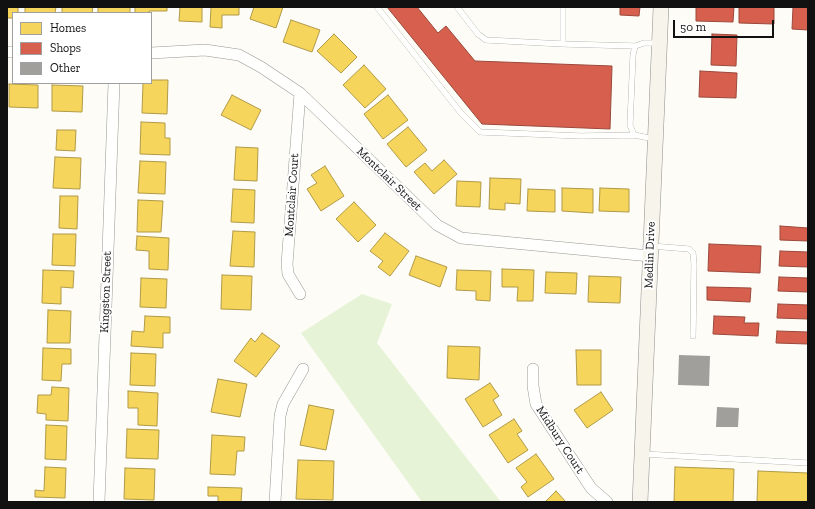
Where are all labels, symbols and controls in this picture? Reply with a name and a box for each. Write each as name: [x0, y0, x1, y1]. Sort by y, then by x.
legend: [12, 12, 152, 84]
scale bar: [675, 12, 776, 38]
text: 50 m: [680, 20, 706, 34]
text: Homes: [50, 21, 86, 35]
text: Shops: [50, 41, 81, 55]
text: Other: [50, 61, 81, 75]
street label: Montclair Street: [353, 144, 425, 214]
street label: Montclair Court: [282, 153, 302, 237]
street label: Medlin Drive: [642, 221, 658, 289]
street label: Kingston Street: [97, 251, 115, 333]
street label: Midbury Court: [533, 403, 587, 477]

